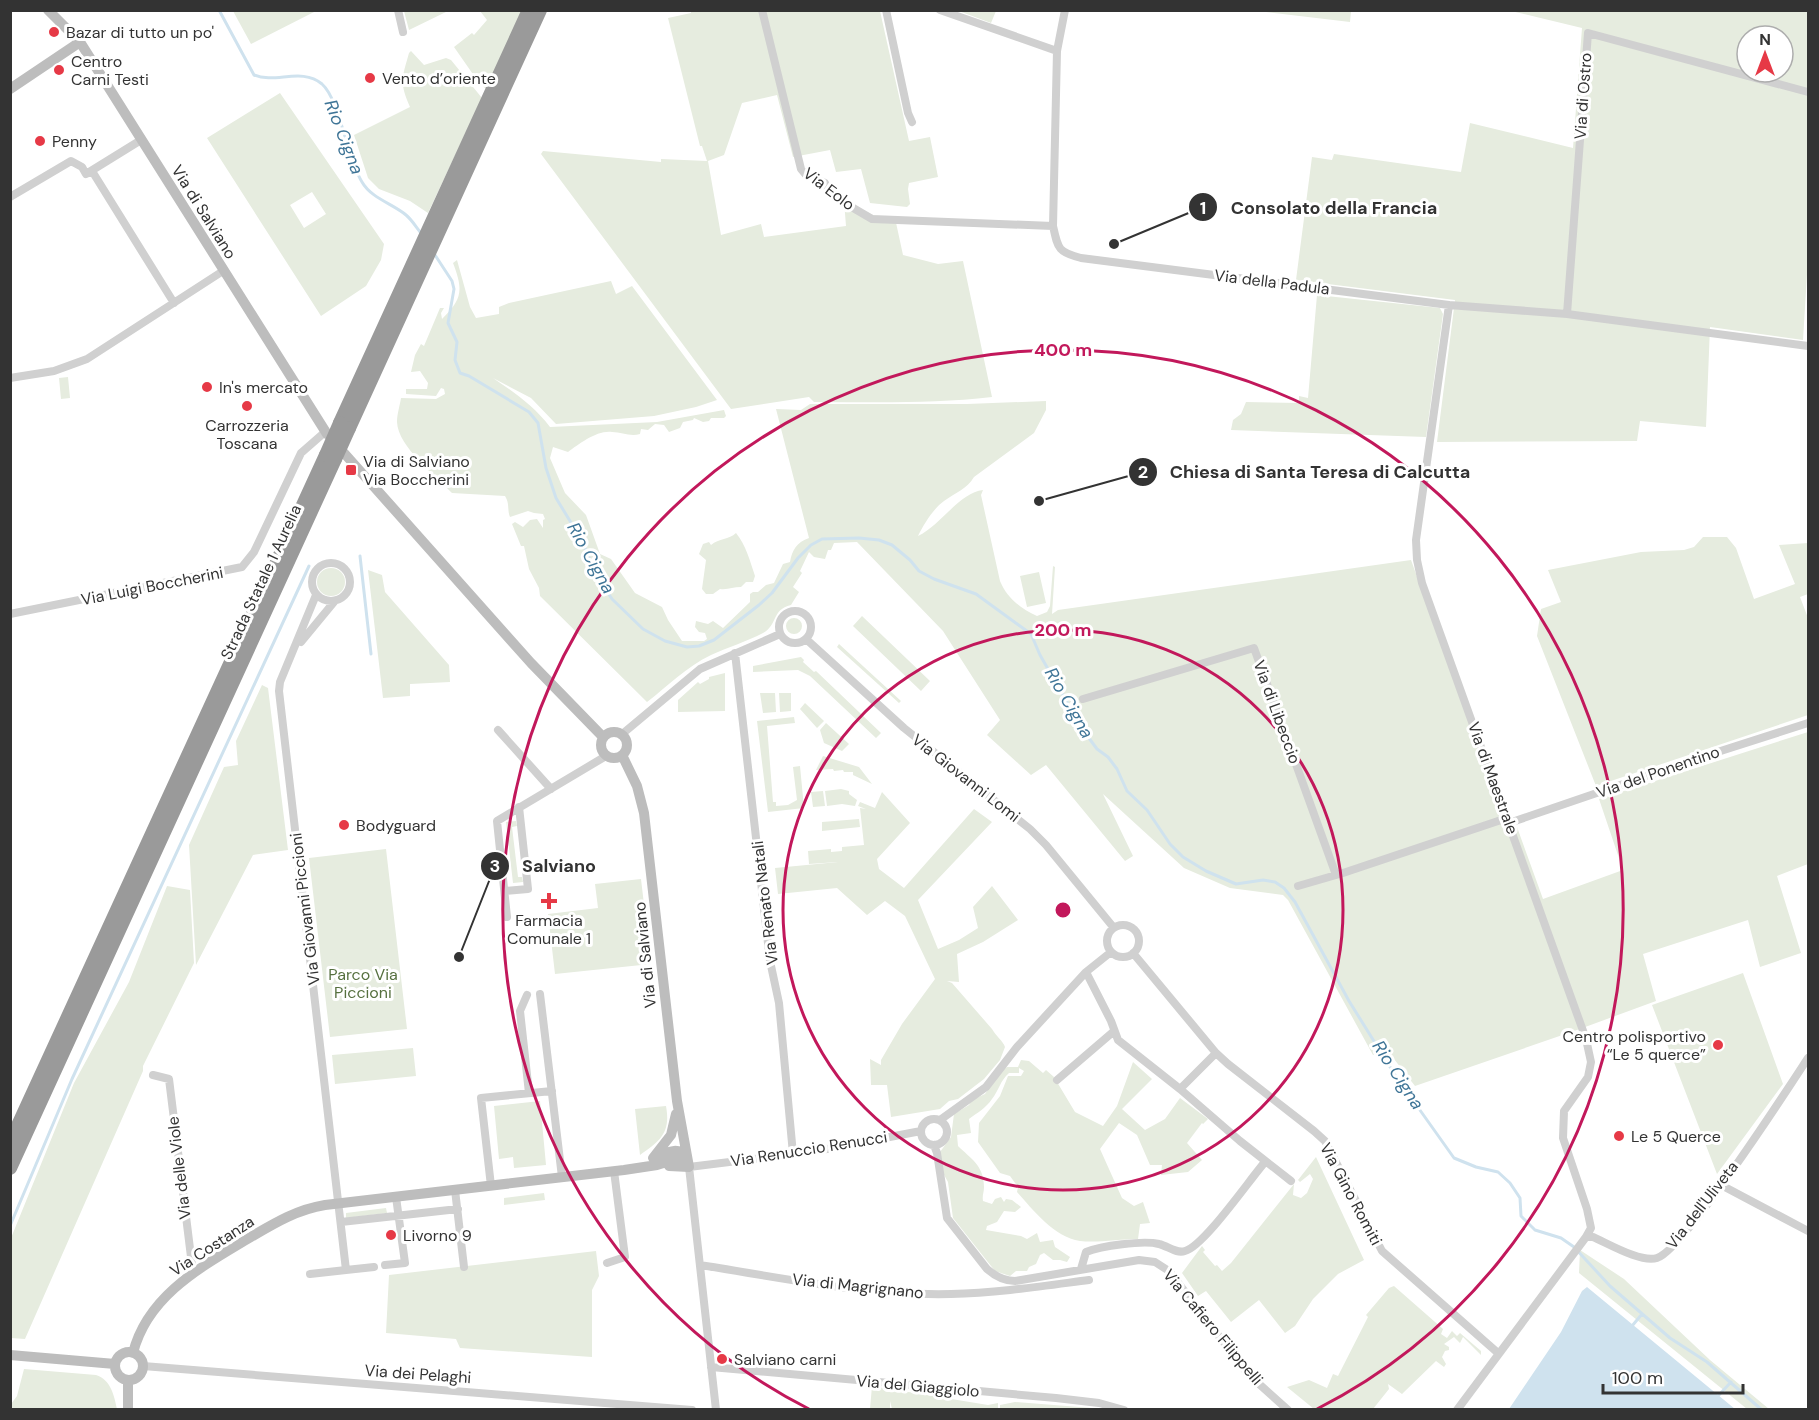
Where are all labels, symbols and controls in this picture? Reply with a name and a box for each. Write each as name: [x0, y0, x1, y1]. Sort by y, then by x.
place label: Bazar di tutto un po': [66, 22, 214, 43]
north arrow: [1735, 24, 1795, 84]
marker: Bazar di tutto un po': [47, 25, 61, 39]
text: N: [1759, 29, 1771, 50]
place label: Centro Carni Testi: [71, 51, 149, 90]
street label: Via di Ostro: [1569, 52, 1597, 140]
marker: Centro Carni Testi: [52, 63, 66, 77]
place label: Vento d’oriente: [382, 68, 496, 89]
marker: Vento d’oriente: [363, 71, 377, 85]
water label: Rio Cigna: [319, 96, 369, 178]
place label: Penny: [52, 131, 97, 152]
marker: Penny: [33, 134, 47, 148]
street label: Via di Salviano: [167, 161, 241, 263]
street label: Via Eolo: [799, 163, 859, 215]
callout: Consolato della Francia: [1188, 189, 1449, 225]
text: 1: [1200, 196, 1206, 220]
text: Consolato della Francia: [1231, 196, 1437, 220]
street label: Via della Padula: [1213, 265, 1331, 299]
text: 400 m: [1034, 338, 1092, 362]
place label: In's mercato: [219, 377, 308, 398]
marker: In's mercato: [200, 380, 214, 394]
marker: Carrozzeria Toscana: [240, 399, 254, 413]
place label: Carrozzeria Toscana: [205, 415, 289, 454]
place label: Via di Salviano Via Boccherini: [363, 451, 470, 490]
callout: Chiesa di Santa Teresa di Calcutta: [1128, 454, 1483, 490]
text: 2: [1138, 460, 1148, 484]
text: Chiesa di Santa Teresa di Calcutta: [1170, 460, 1470, 484]
marker: Via di Salviano Via Boccherini: [344, 463, 358, 477]
street label: Strada Statale 1 Aurelia: [216, 501, 306, 663]
water label: Rio Cigna: [562, 518, 621, 598]
street label: Via Luigi Boccherini: [79, 562, 225, 610]
text: 200 m: [1035, 618, 1091, 642]
street label: Via di Libeccio: [1249, 657, 1305, 767]
water label: Rio Cigna: [1039, 663, 1099, 743]
street label: Via di Maestrale: [1463, 719, 1523, 837]
street label: Via Giovanni Lomi: [908, 729, 1024, 827]
street label: Via del Ponentino: [1594, 741, 1722, 803]
place label: Bodyguard: [356, 815, 436, 836]
marker: Bodyguard: [337, 818, 351, 832]
street label: Via Giovanni Piccioni: [285, 832, 325, 986]
street label: Via Renato Natali: [747, 840, 783, 966]
callout: Salviano: [480, 848, 608, 884]
text: 3: [490, 854, 500, 878]
text: Salviano: [522, 854, 596, 878]
marker: Farmacia Comunale 1: [542, 894, 556, 908]
centre of rings: [1053, 900, 1073, 920]
street label: Via di Salviano: [629, 901, 661, 1009]
place label: Farmacia Comunale 1: [507, 910, 591, 949]
park label: Parco Via Piccioni: [328, 964, 398, 1003]
place label: Centro polisportivo “Le 5 querce”: [1563, 1026, 1706, 1065]
water label: Rio Cigna: [1367, 1036, 1429, 1114]
marker: Centro polisportivo “Le 5 querce”: [1711, 1038, 1725, 1052]
street label: Via delle Viole: [162, 1115, 196, 1221]
street label: Via Renuccio Renucci: [729, 1126, 889, 1172]
place label: Le 5 Querce: [1631, 1126, 1721, 1147]
marker: Le 5 Querce: [1612, 1129, 1626, 1143]
street label: Via Gino Romiti: [1315, 1139, 1387, 1249]
street label: Via dell'Uliveta: [1661, 1157, 1743, 1253]
street label: Via Costanza: [166, 1211, 258, 1281]
place label: Livorno 9: [403, 1225, 472, 1246]
marker: Livorno 9: [384, 1228, 398, 1242]
street label: Via Cafiero Filippelli: [1158, 1265, 1268, 1389]
street label: Via di Magrignano: [791, 1269, 925, 1303]
place label: Salviano carni: [734, 1349, 836, 1370]
marker: Salviano carni: [715, 1352, 729, 1366]
scale bar: [1603, 1357, 1742, 1395]
street label: Via dei Pelaghi: [364, 1360, 472, 1388]
text: 100 m: [1612, 1366, 1663, 1390]
street label: Via del Giaggiolo: [856, 1370, 980, 1402]

